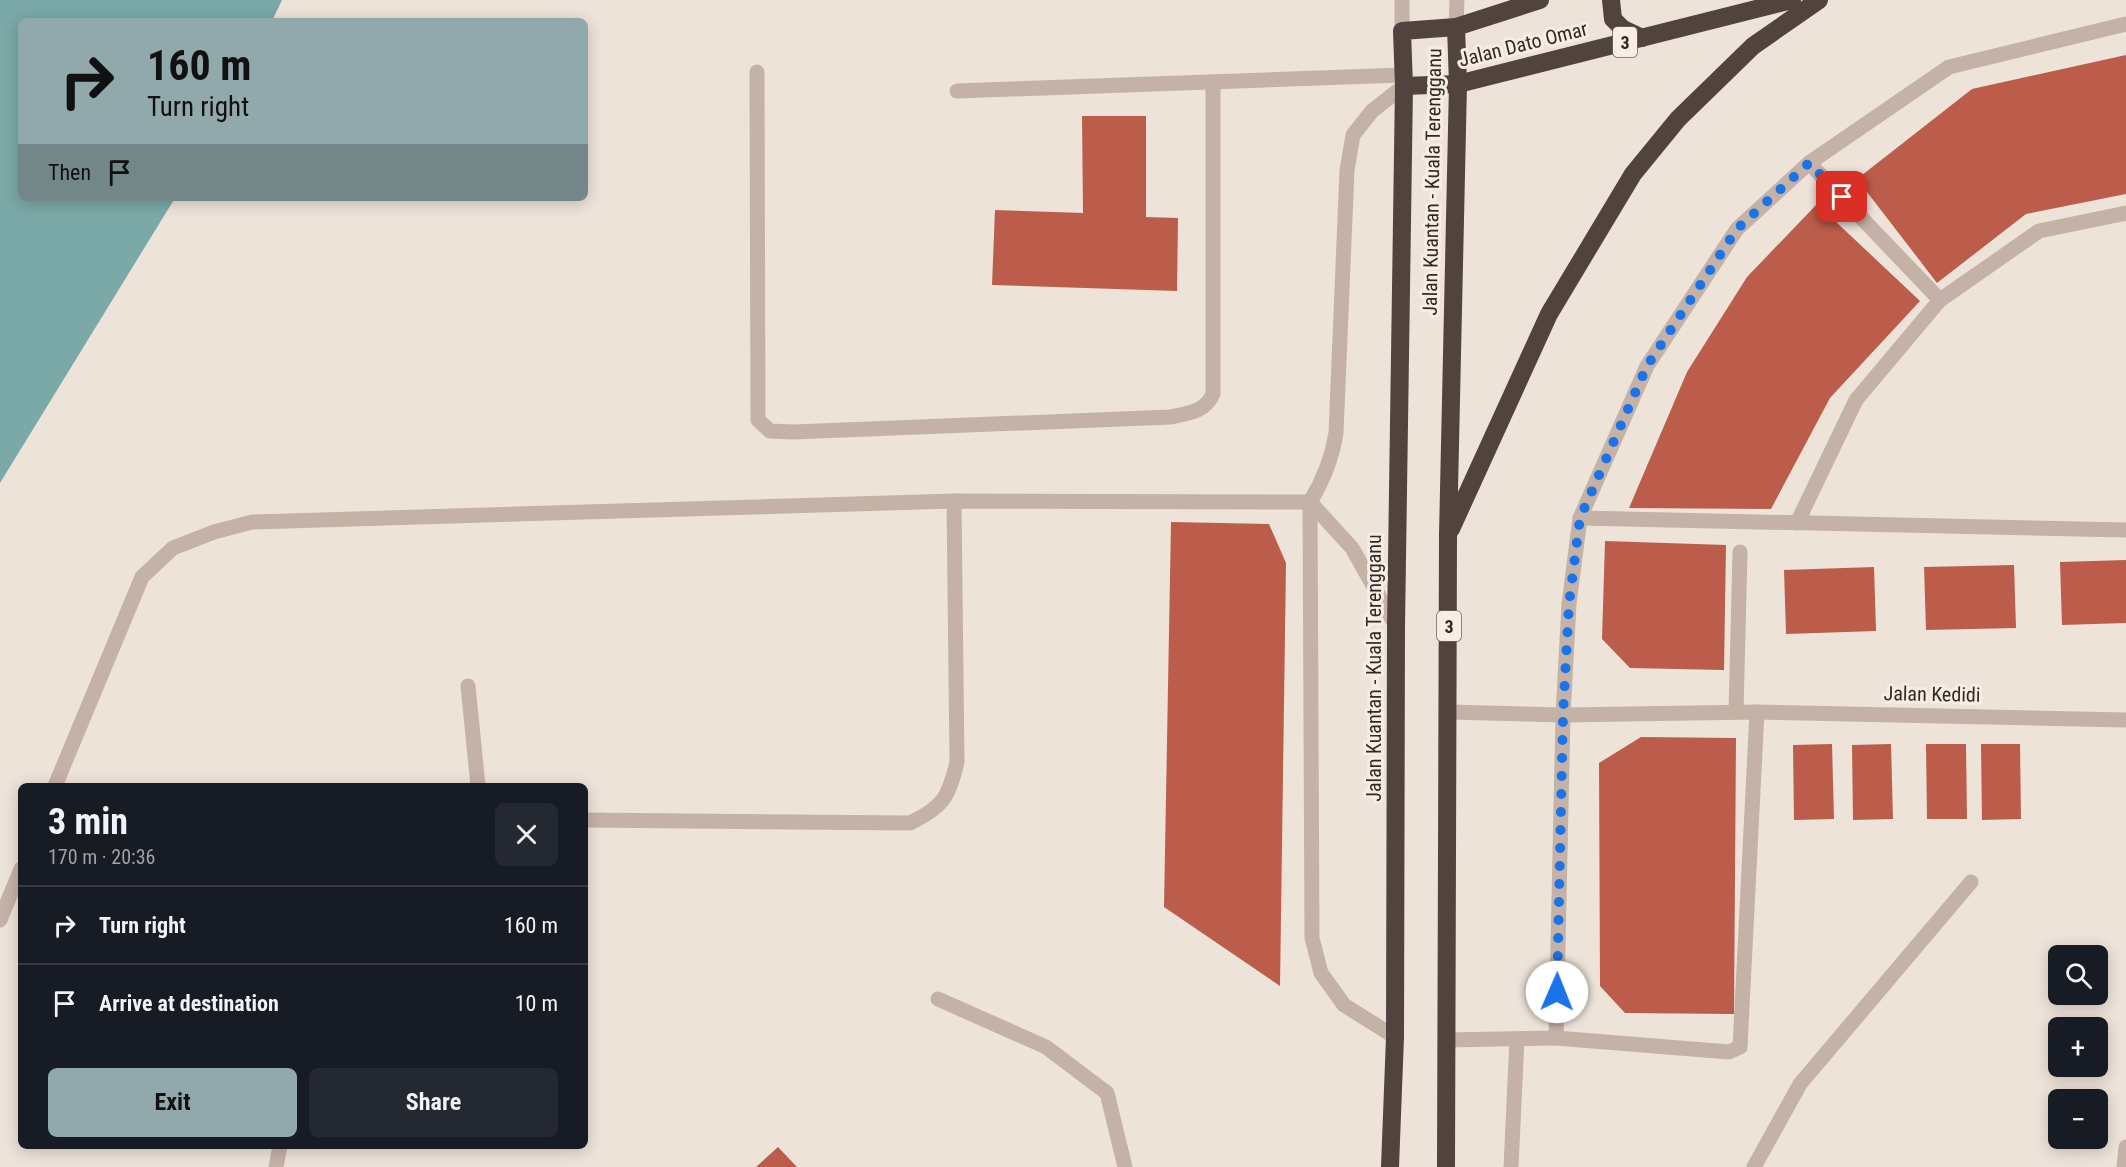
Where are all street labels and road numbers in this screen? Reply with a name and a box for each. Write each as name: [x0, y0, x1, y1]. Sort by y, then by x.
street label: Jalan Dato Omar: [1456, 16, 1590, 72]
road number: 3: [1613, 27, 1637, 57]
street label: Jalan Kuantan - Kuala Terengganu: [1418, 48, 1446, 316]
street label: Jalan Kuantan - Kuala Terengganu: [1362, 534, 1386, 802]
road number: 3: [1437, 611, 1461, 641]
street label: Jalan Kedidi: [1883, 681, 1981, 707]

